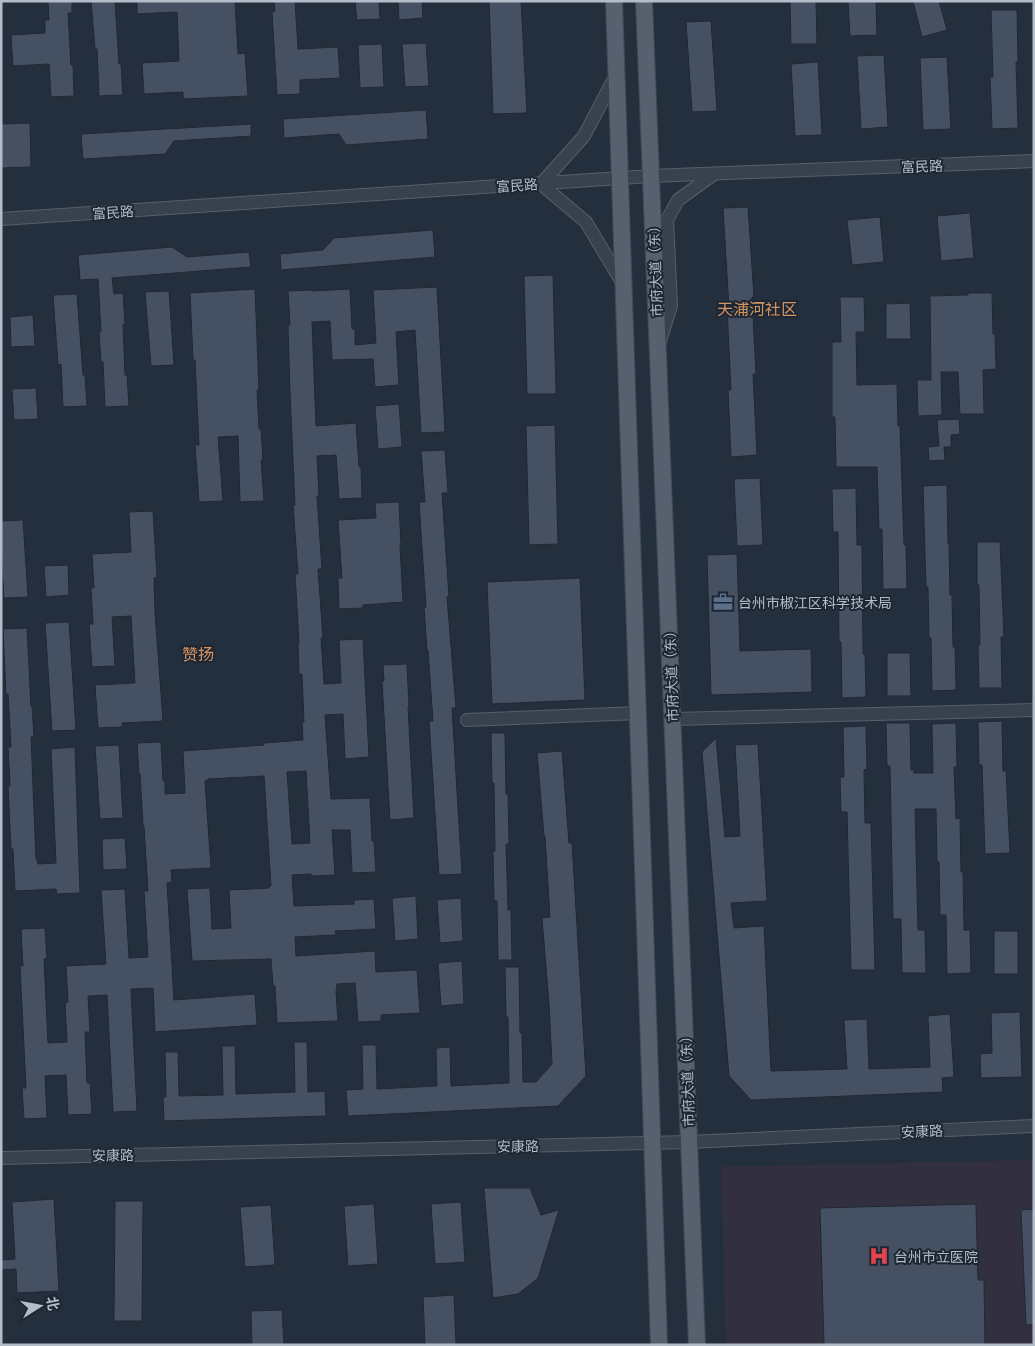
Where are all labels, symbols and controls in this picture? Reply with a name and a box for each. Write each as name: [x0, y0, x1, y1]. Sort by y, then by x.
street label: 富民路: [901, 156, 943, 176]
street label: 富民路: [495, 174, 539, 196]
street label: 富民路: [91, 201, 135, 223]
street label: 市府大道（东）: [644, 219, 666, 317]
district label: 天浦河社区: [717, 298, 797, 320]
office icon: 台州市椒江区科学技术局: [712, 591, 734, 613]
place label: 台州市椒江区科学技术局: [738, 593, 892, 612]
street label: 市府大道（东）: [660, 624, 682, 722]
district label: 赞扬: [182, 643, 214, 665]
street label: 市府大道（东）: [676, 1029, 698, 1127]
street label: 安康路: [901, 1120, 943, 1142]
street label: 安康路: [497, 1136, 539, 1156]
street label: 安康路: [92, 1145, 134, 1165]
hospital icon: 台州市立医院: [868, 1245, 890, 1267]
place label: 台州市立医院: [894, 1247, 978, 1266]
north arrow: [15, 1281, 65, 1331]
text: 北: [43, 1295, 64, 1312]

